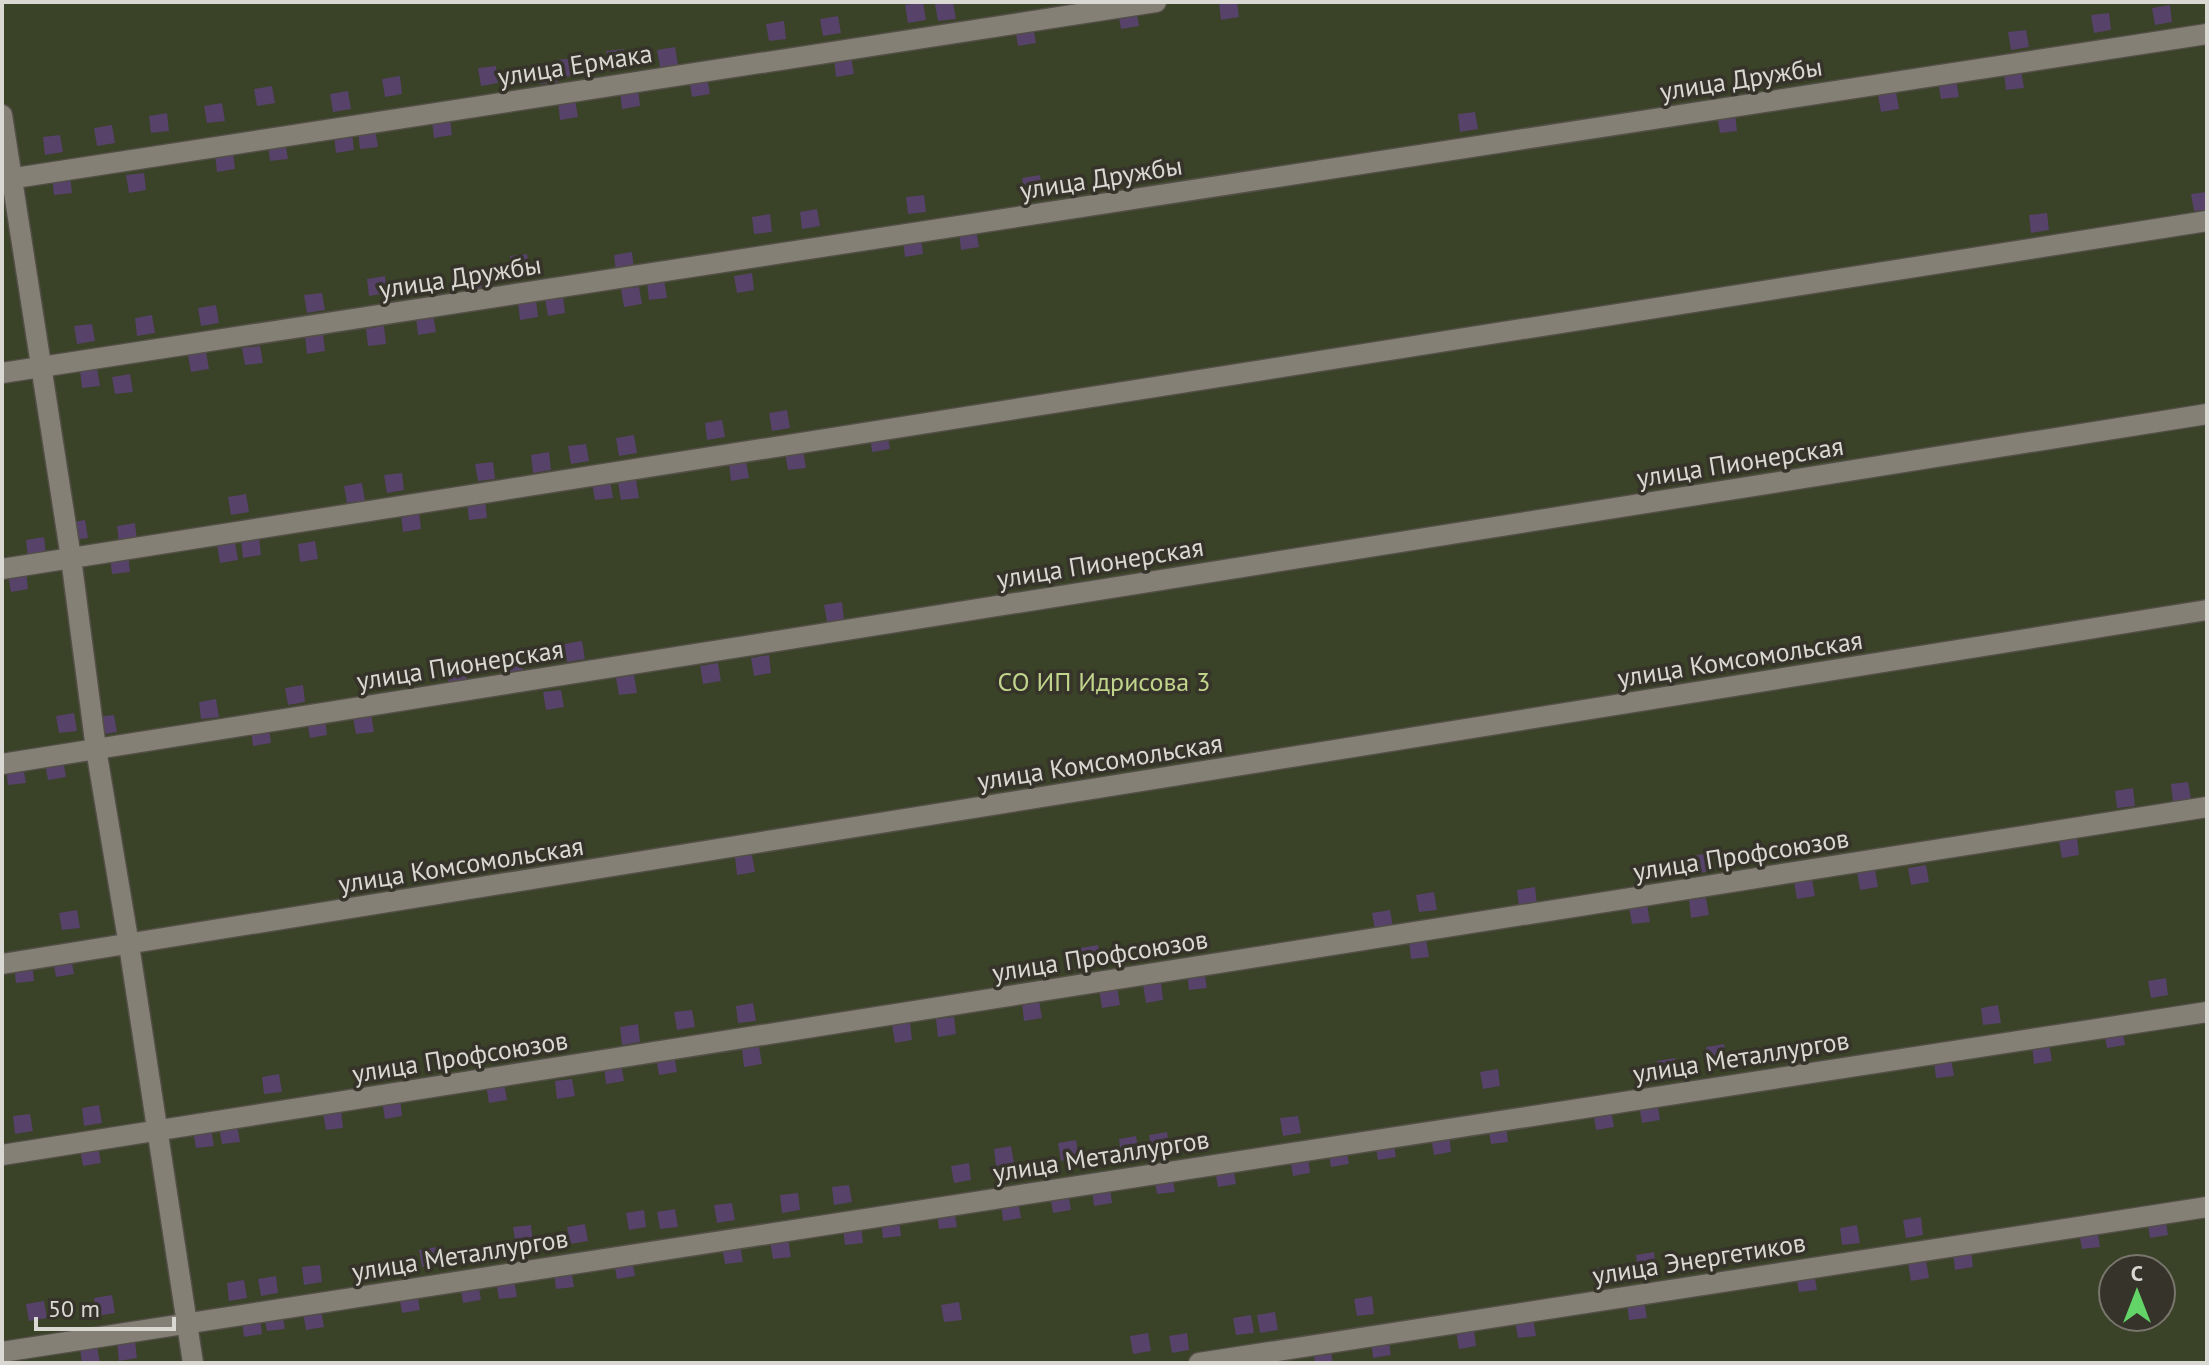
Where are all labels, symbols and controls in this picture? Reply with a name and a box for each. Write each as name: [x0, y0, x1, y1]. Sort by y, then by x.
street label: улица Ермака: [495, 36, 655, 93]
street label: улица Дружбы: [1657, 49, 1824, 108]
street label: улица Дружбы: [1017, 148, 1184, 207]
street label: улица Дружбы: [376, 247, 543, 306]
street label: улица Пионерская: [1634, 429, 1846, 494]
street label: улица Пионерская: [994, 530, 1206, 595]
street label: улица Комсомольская: [1615, 623, 1865, 694]
street label: улица Пионерская: [354, 632, 566, 697]
park label: СО ИП Идрисова 3: [998, 665, 1210, 698]
street label: улица Комсомольская: [975, 726, 1225, 797]
street label: улица Профсоюзов: [1631, 821, 1851, 888]
street label: улица Комсомольская: [336, 829, 586, 900]
street label: улица Профсоюзов: [990, 922, 1210, 989]
street label: улица Профсоюзов: [350, 1023, 570, 1090]
street label: улица Металлургов: [1630, 1023, 1851, 1090]
street label: улица Металлургов: [990, 1122, 1211, 1189]
street label: улица Металлургов: [349, 1221, 570, 1288]
street label: улица Энергетиков: [1590, 1225, 1808, 1292]
north arrow: [2097, 1253, 2177, 1333]
text: С: [2131, 1259, 2143, 1287]
scale bar: [36, 1281, 174, 1331]
text: 50 m: [48, 1293, 100, 1324]

